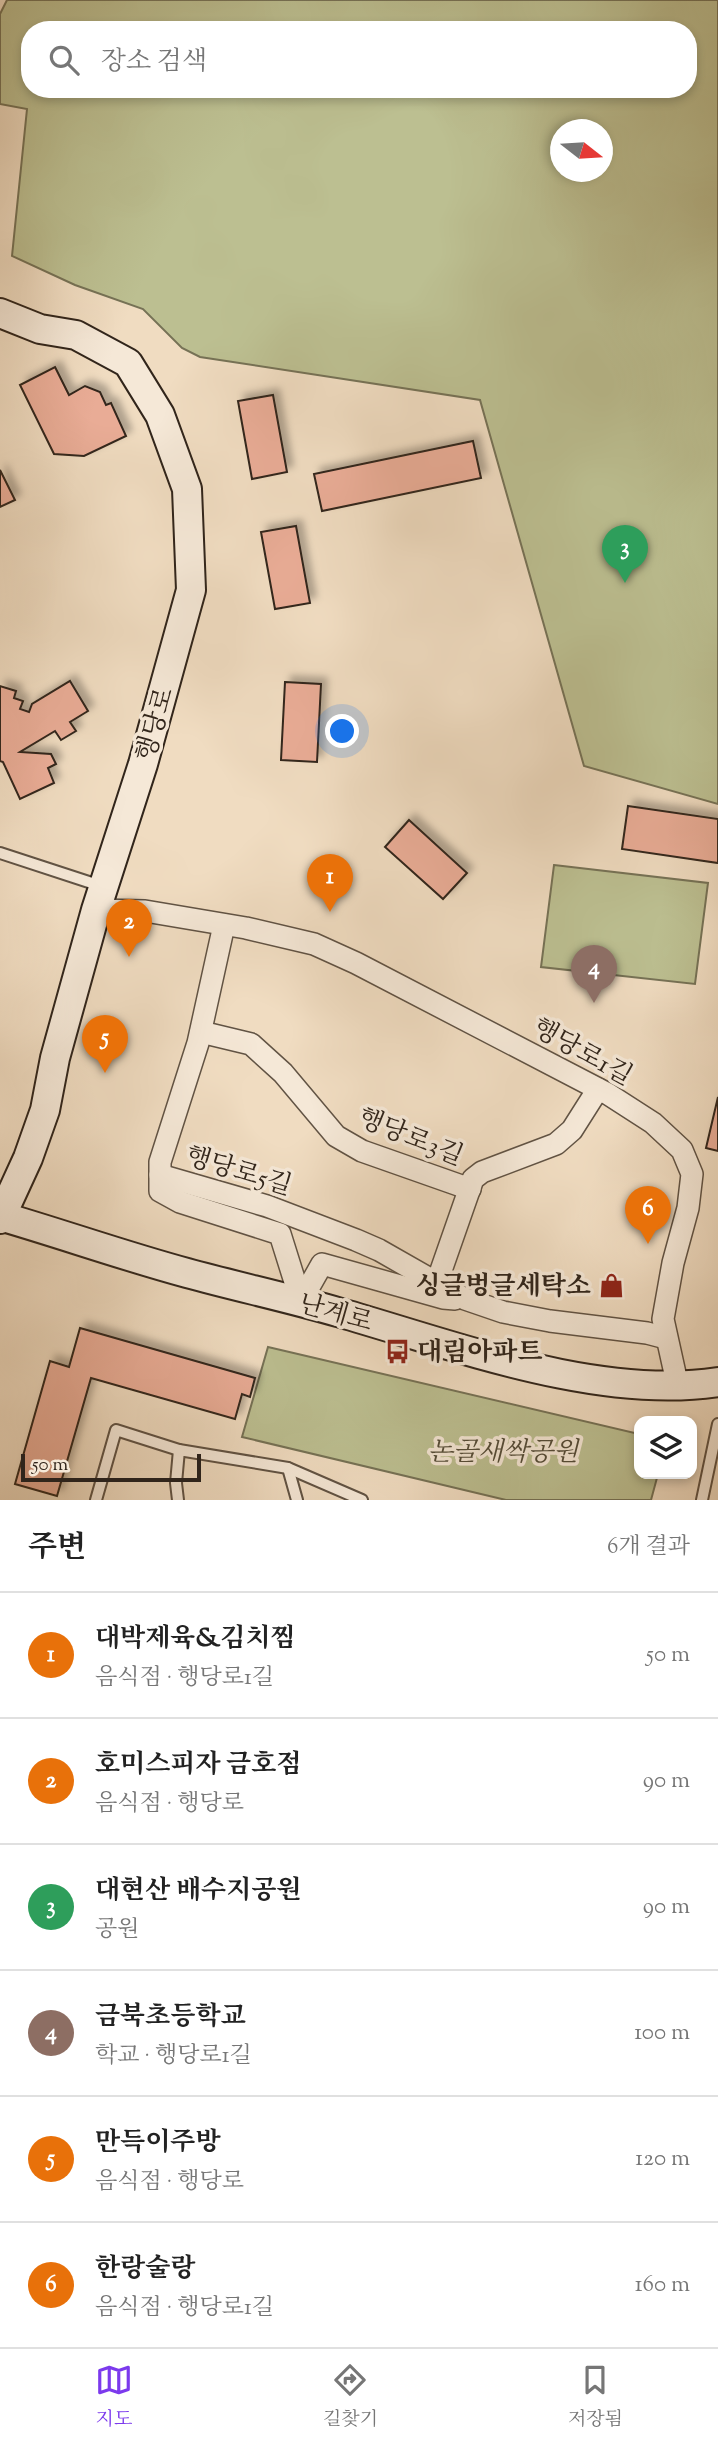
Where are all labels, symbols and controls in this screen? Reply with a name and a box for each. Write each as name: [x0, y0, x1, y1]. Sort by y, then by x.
search box: [21, 21, 697, 98]
icon: search: [45, 41, 83, 79]
text: 장소 검색: [101, 44, 207, 81]
north arrow: [550, 119, 613, 182]
pin: 3: [602, 525, 648, 583]
street label: 행당로: [128, 683, 185, 766]
your location: [325, 714, 359, 748]
pin: 1: [307, 854, 353, 912]
pin: 2: [106, 899, 152, 957]
pin: 4: [571, 945, 617, 1003]
street label: 행당로1길: [525, 1011, 639, 1096]
pin: 5: [82, 1015, 128, 1073]
street label: 행당로3길: [352, 1100, 468, 1176]
street label: 행당로5길: [181, 1139, 296, 1206]
pin: 6: [625, 1186, 671, 1244]
place label: 싱글벙글세탁소: [415, 1269, 591, 1306]
shop icon: 싱글벙글세탁소: [597, 1271, 625, 1299]
street label: 난계로: [294, 1286, 377, 1343]
place label: 대림아파트: [417, 1335, 543, 1372]
bus stop icon: 대림아파트: [383, 1337, 411, 1365]
map controls: [634, 1416, 697, 1479]
button: layers: [634, 1416, 697, 1479]
park label: 논골새싹공원: [428, 1435, 580, 1472]
scale bar: [21, 1451, 201, 1483]
text: 50 m: [32, 1452, 68, 1479]
text: 주변: [28, 1527, 86, 1570]
text: 6개 결과: [607, 1531, 690, 1564]
text: 대박제육&김치찜: [95, 1621, 295, 1658]
text: 1: [47, 1639, 55, 1672]
text: 50 m: [646, 1639, 690, 1672]
text: 음식점 · 행당로1길: [95, 1662, 274, 1695]
text: 호미스피자 금호점: [95, 1747, 301, 1784]
text: 2: [46, 1765, 56, 1798]
text: 90 m: [643, 1765, 690, 1798]
text: 음식점 · 행당로: [95, 1788, 244, 1821]
text: 대현산 배수지공원: [95, 1873, 301, 1910]
text: 3: [46, 1891, 56, 1924]
text: 90 m: [643, 1891, 690, 1924]
text: 공원: [95, 1914, 139, 1947]
text: 금북초등학교: [95, 1999, 246, 2036]
text: 4: [45, 2017, 57, 2050]
text: 100 m: [634, 2017, 690, 2050]
text: 학교 · 행당로1길: [95, 2040, 252, 2073]
text: 만득이주방: [95, 2125, 221, 2162]
text: 5: [47, 2143, 55, 2176]
text: 120 m: [635, 2143, 690, 2176]
text: 음식점 · 행당로: [95, 2166, 244, 2199]
text: 한랑술랑: [95, 2251, 195, 2288]
text: 6: [45, 2269, 57, 2302]
text: 160 m: [635, 2269, 690, 2302]
text: 음식점 · 행당로1길: [95, 2292, 274, 2325]
tab: 지도: [95, 2361, 133, 2434]
tab: 길찾기: [323, 2361, 378, 2434]
tab: 저장됨: [568, 2361, 623, 2434]

